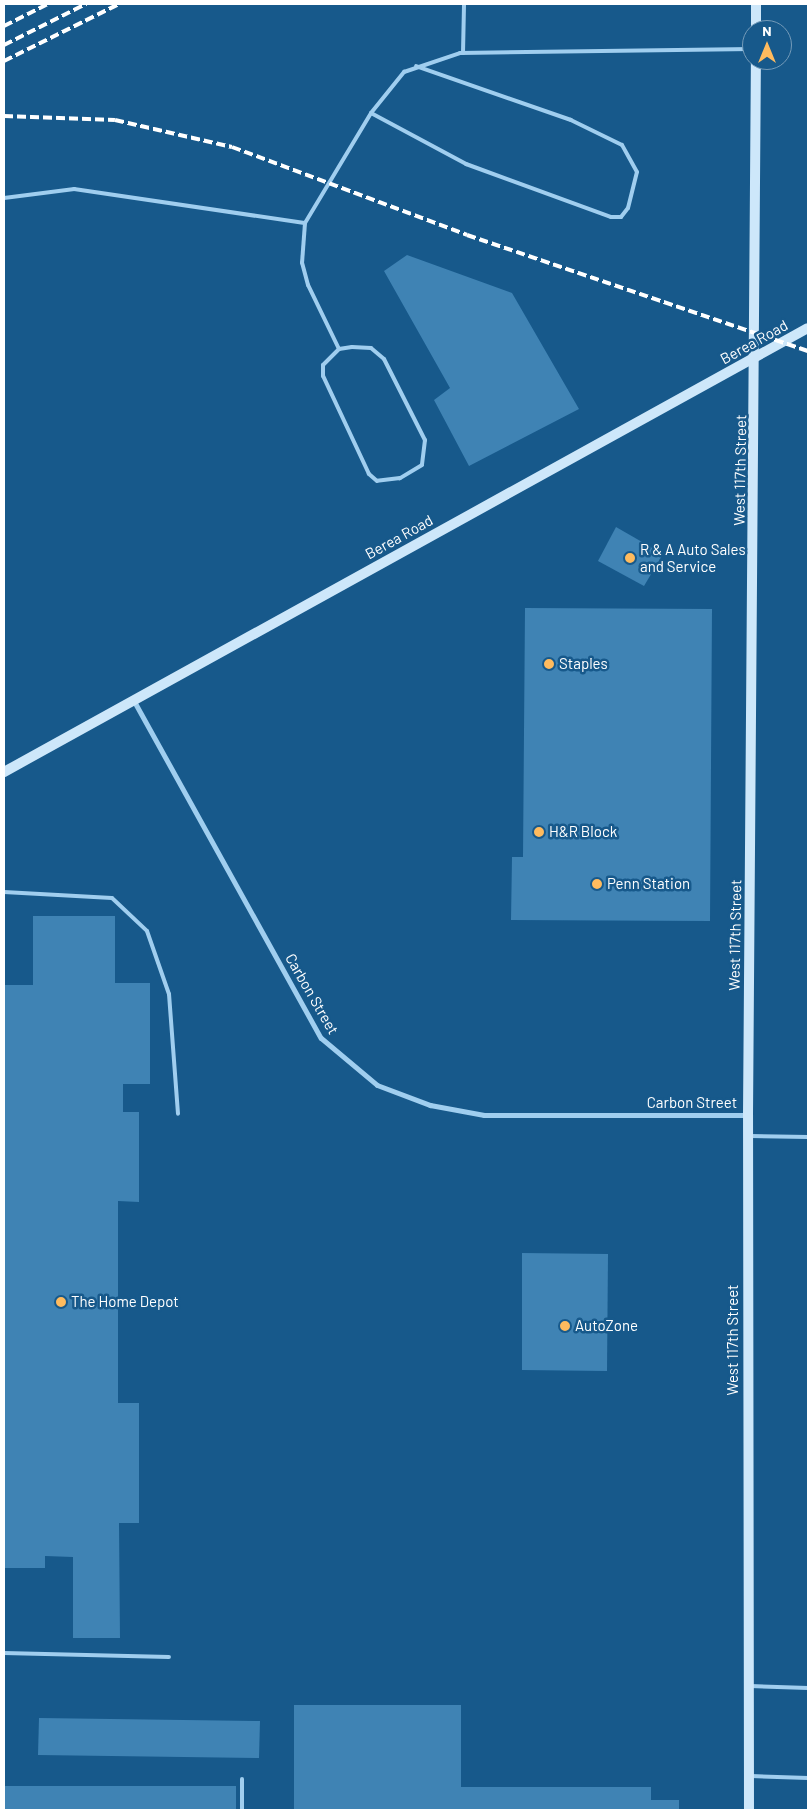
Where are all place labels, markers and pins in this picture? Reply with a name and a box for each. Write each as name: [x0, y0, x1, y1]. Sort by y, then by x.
place label: R & A Auto Sales and Service: [640, 540, 746, 575]
marker: R & A Auto Sales and Service: [624, 552, 636, 564]
place label: Staples: [559, 655, 608, 673]
marker: Staples: [543, 658, 555, 670]
place label: H&R Block: [549, 823, 617, 841]
marker: H&R Block: [533, 826, 545, 838]
place label: Penn Station: [607, 875, 690, 893]
marker: Penn Station: [591, 878, 603, 890]
place label: The Home Depot: [71, 1293, 179, 1311]
marker: The Home Depot: [55, 1296, 67, 1308]
place label: AutoZone: [575, 1317, 638, 1335]
marker: AutoZone: [559, 1320, 571, 1332]

